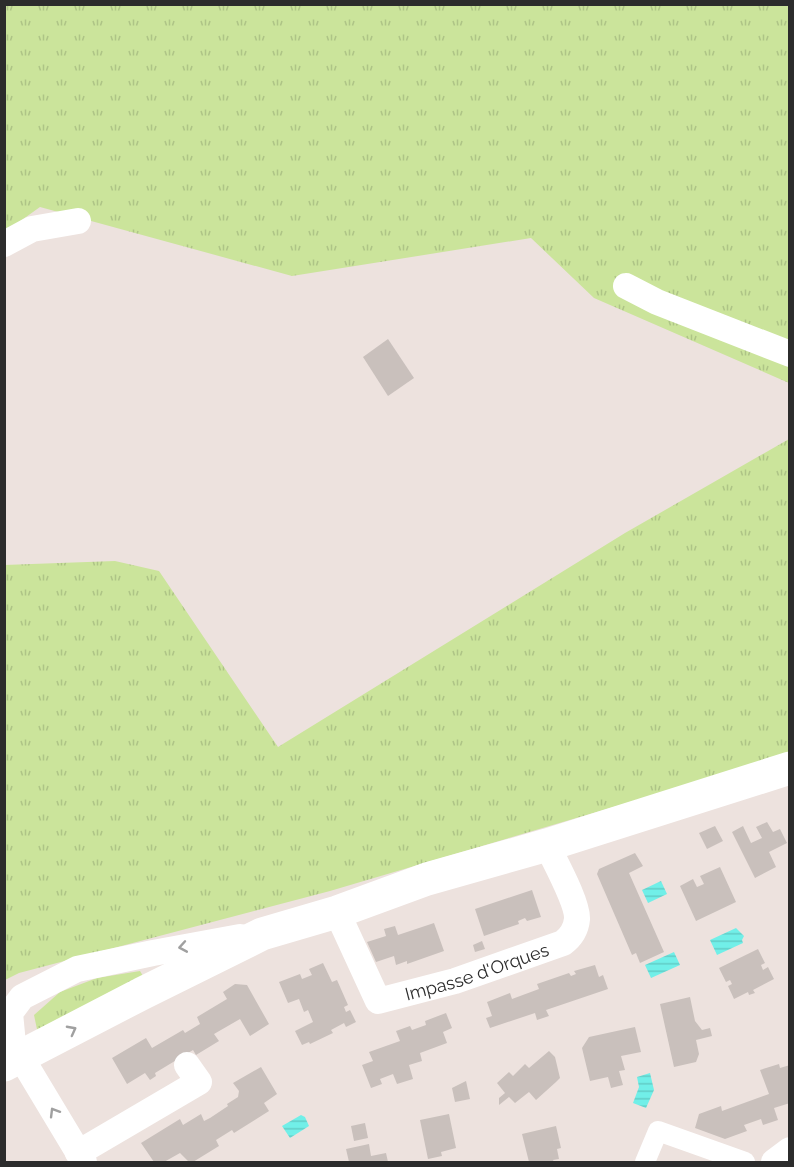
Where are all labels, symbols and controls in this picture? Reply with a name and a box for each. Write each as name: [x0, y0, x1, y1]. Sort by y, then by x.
street label: Impasse d'Orques: [403, 938, 552, 1004]
one-way arrow: [179, 941, 188, 953]
one-way arrow: [66, 1025, 77, 1037]
one-way arrow: [49, 1108, 61, 1118]

